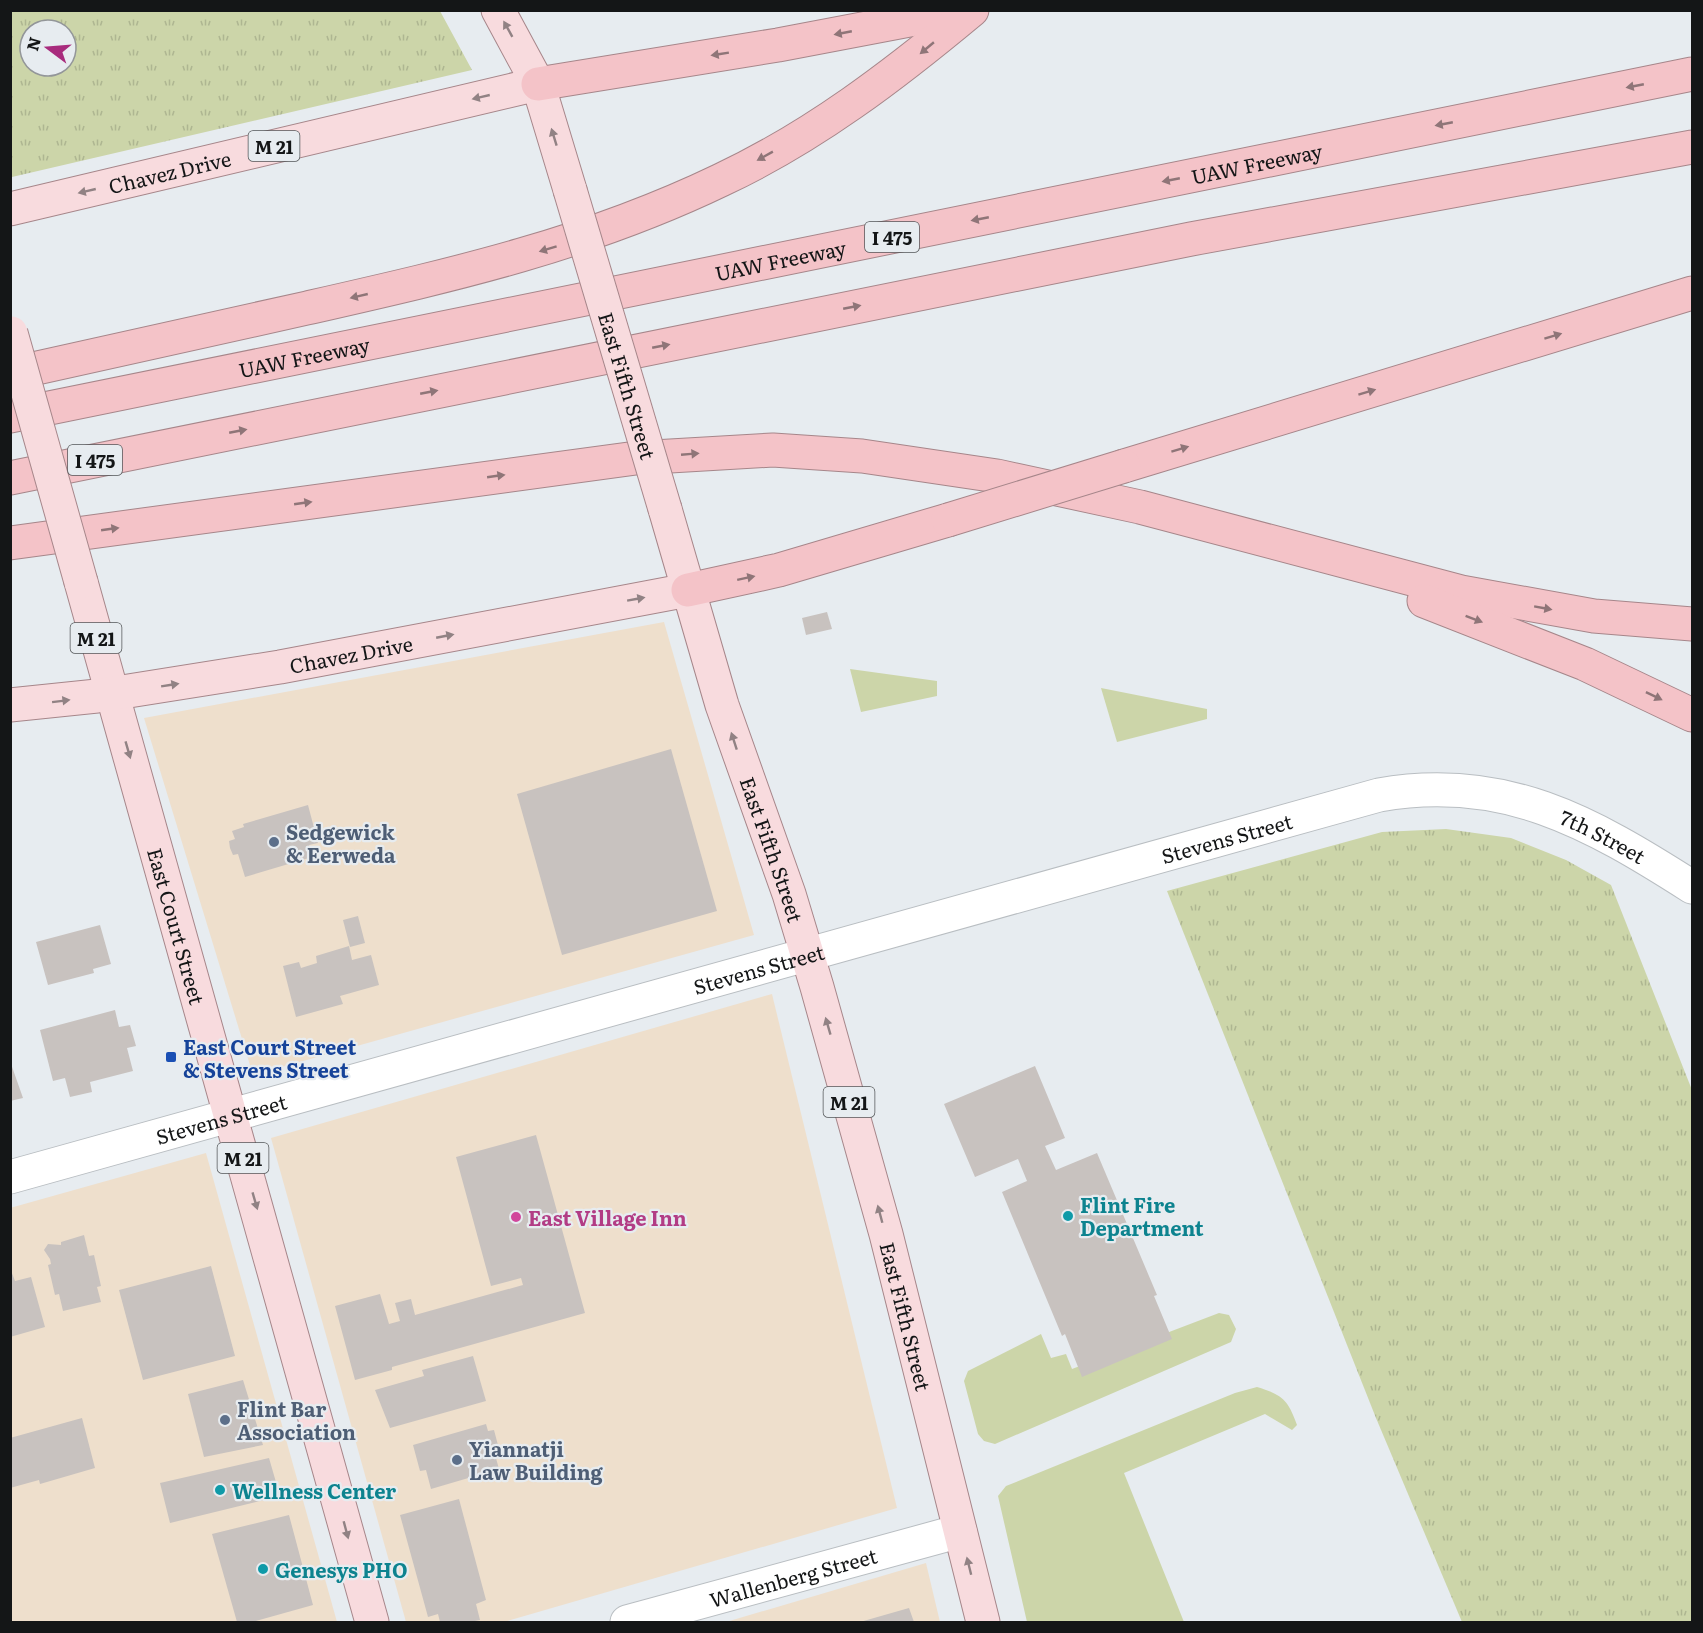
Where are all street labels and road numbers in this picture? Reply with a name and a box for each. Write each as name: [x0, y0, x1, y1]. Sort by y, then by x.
road number: M 21: [248, 131, 300, 161]
street label: UAW Freeway: [1188, 134, 1325, 191]
street label: Chavez Drive: [105, 142, 234, 200]
road number: I 475: [865, 222, 919, 252]
street label: UAW Freeway: [712, 231, 849, 287]
street label: East Fifth Street: [592, 308, 664, 463]
street label: UAW Freeway: [236, 328, 373, 384]
road number: I 475: [68, 445, 122, 475]
road number: M 21: [70, 623, 122, 653]
street label: Chavez Drive: [287, 627, 415, 680]
street label: East Fifth Street: [733, 772, 812, 926]
street label: 7th Street: [1556, 801, 1652, 870]
street label: Stevens Street: [1158, 805, 1295, 870]
street label: East Court Street: [141, 844, 213, 1008]
street label: Stevens Street: [689, 936, 827, 1001]
street label: Stevens Street: [152, 1086, 290, 1151]
road number: M 21: [824, 1087, 874, 1117]
road number: M 21: [218, 1143, 268, 1173]
street label: East Fifth Street: [874, 1239, 940, 1394]
street label: Wallenberg Street: [706, 1539, 880, 1614]

